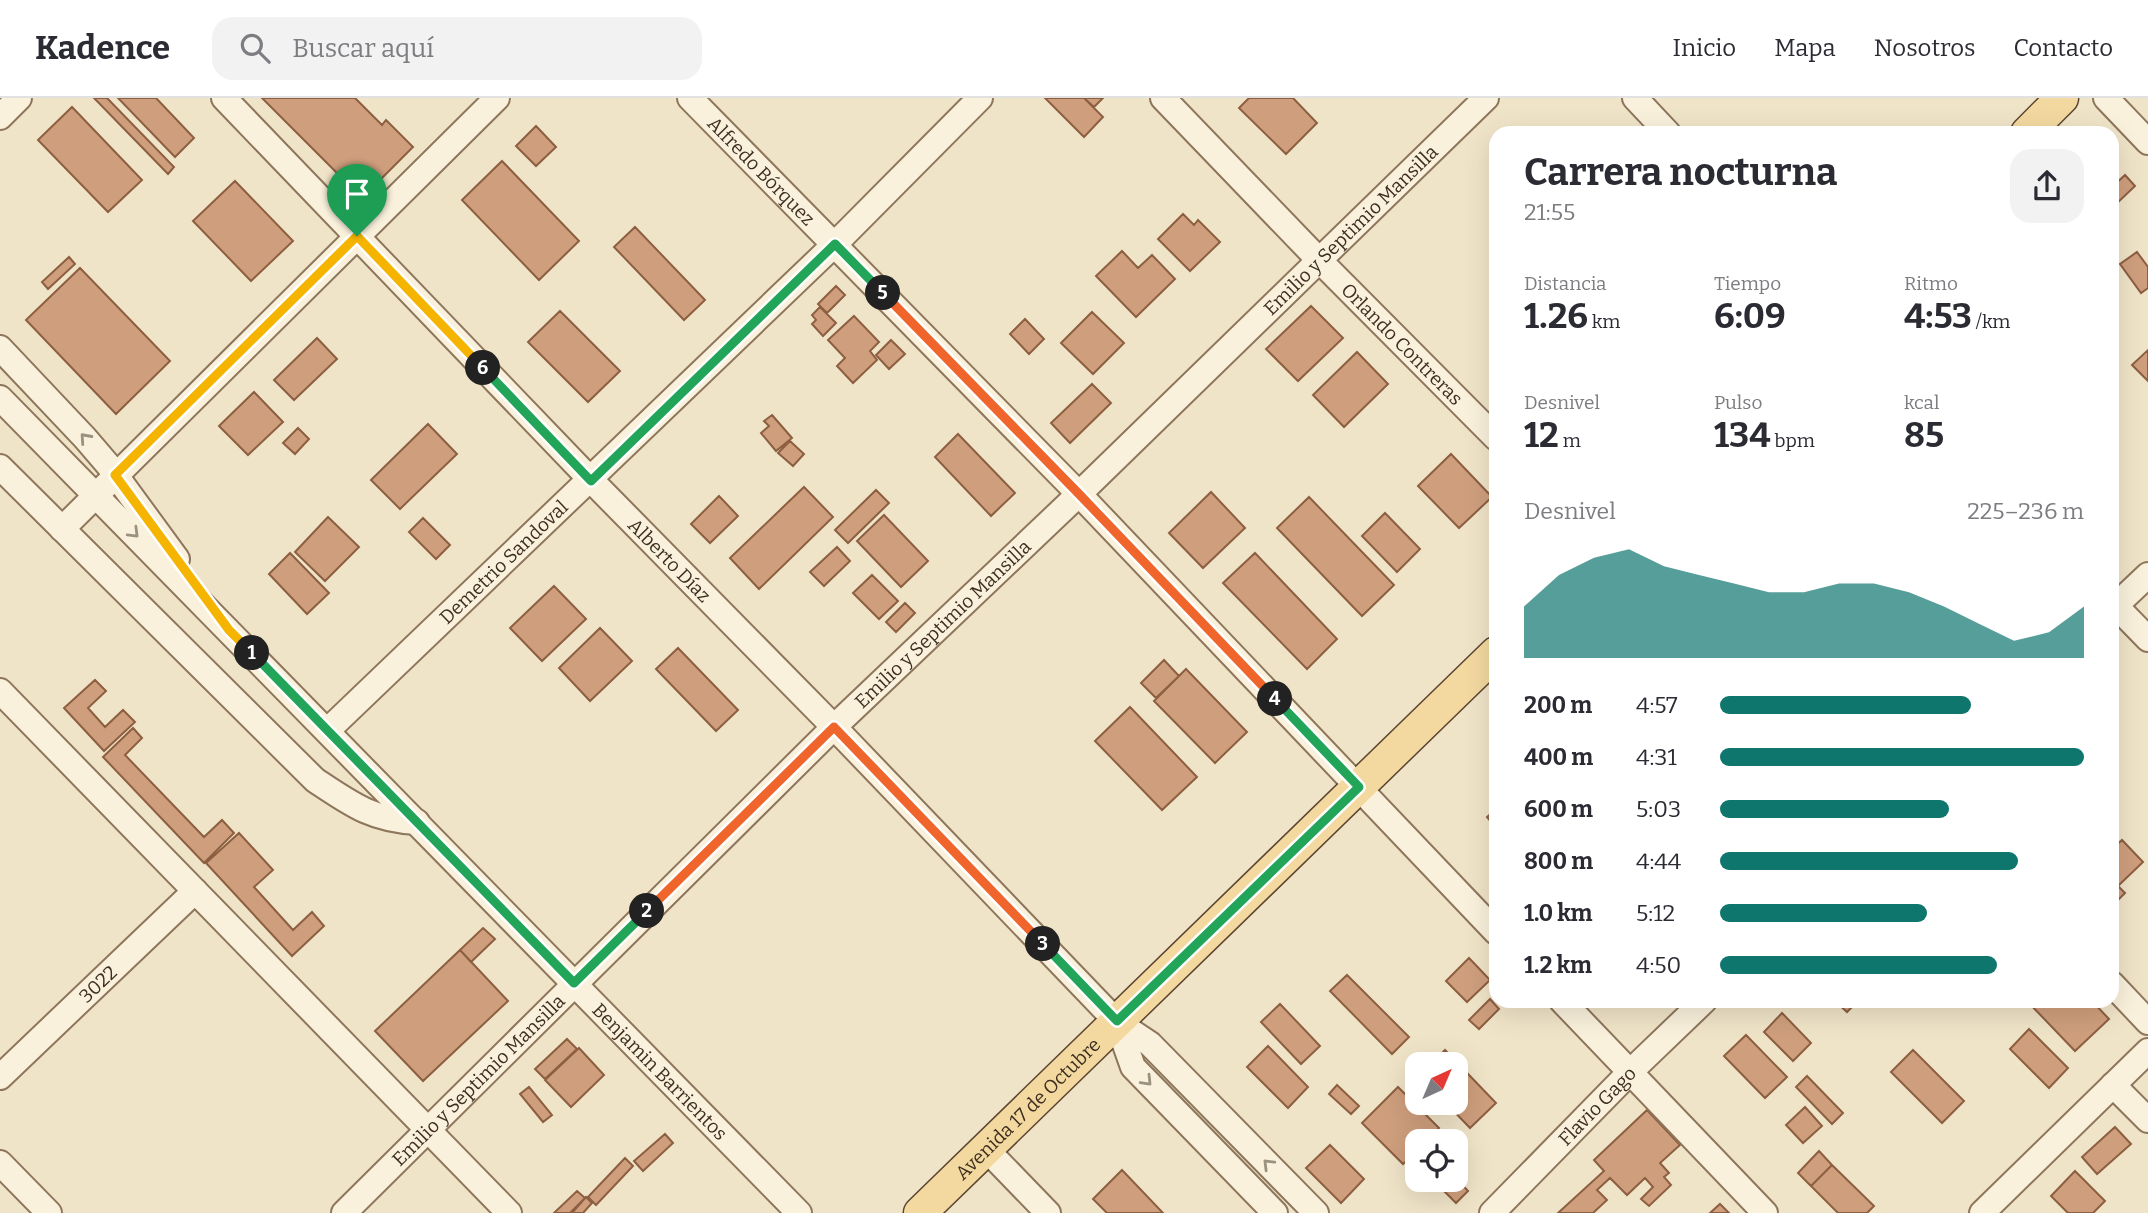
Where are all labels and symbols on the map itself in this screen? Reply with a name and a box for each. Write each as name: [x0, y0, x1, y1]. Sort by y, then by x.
street label: Alfredo Bórquez: [703, 112, 820, 230]
street label: Emilio y Septimio Mansilla: [1259, 140, 1443, 320]
pin: [327, 164, 387, 236]
pin: 5: [866, 276, 900, 310]
street label: Orlando Contreras: [1337, 278, 1468, 410]
pin: 6: [466, 350, 500, 386]
one-way arrow: [81, 433, 93, 446]
street label: Demetrio Sandoval: [435, 495, 572, 629]
street label: Alberto Díaz: [624, 513, 716, 607]
one-way arrow: [125, 525, 138, 538]
street label: Emilio y Septimio Mansilla: [850, 534, 1036, 713]
pin: 1: [234, 636, 270, 670]
pin: 4: [1258, 682, 1292, 716]
pin: 2: [630, 894, 664, 928]
pin: 3: [1026, 926, 1060, 962]
street label: 3022: [74, 960, 121, 1007]
street label: Emilio y Septimio Mansilla: [387, 989, 570, 1171]
street label: Benjamin Barrientos: [588, 998, 732, 1145]
street label: Avenida 17 de Octubre: [950, 1033, 1105, 1184]
north arrow: [1405, 1052, 1468, 1115]
street label: Flavio Gago: [1553, 1061, 1641, 1150]
one-way arrow: [1138, 1073, 1151, 1086]
one-way arrow: [1264, 1160, 1277, 1173]

